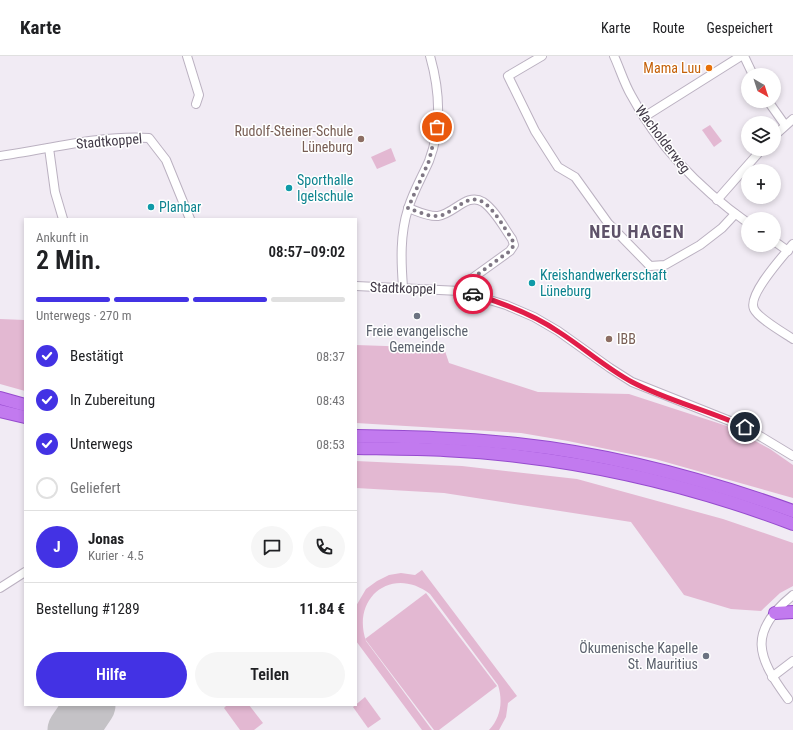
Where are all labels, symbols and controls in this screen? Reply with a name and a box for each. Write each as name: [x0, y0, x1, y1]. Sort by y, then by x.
text: Karte: [20, 16, 61, 39]
text: Karte: [601, 20, 631, 36]
text: Route: [653, 20, 685, 36]
text: Gespeichert: [707, 20, 773, 36]
place label: Mama Luu: [643, 60, 701, 76]
marker: Mama Luu: [704, 63, 714, 73]
north arrow: [741, 68, 781, 108]
map controls: [741, 68, 781, 252]
street label: Wacholderweg: [632, 102, 694, 176]
pin: [420, 110, 454, 144]
icon: bag: [426, 116, 448, 138]
button: layers: [741, 116, 781, 156]
place label: Rudolf-Steiner-Schule Lüneburg: [234, 123, 353, 155]
street label: Stadtkoppel: [75, 130, 143, 152]
marker: Rudolf-Steiner-Schule Lüneburg: [356, 134, 366, 144]
button: +: [741, 164, 781, 204]
place label: Sporthalle Igelschule: [297, 172, 354, 204]
marker: Sporthalle Igelschule: [284, 183, 294, 193]
place label: Planbar: [159, 199, 201, 215]
marker: Planbar: [146, 202, 156, 212]
button: −: [741, 212, 781, 252]
district label: NEU HAGEN: [589, 221, 685, 242]
text: Ankunft in: [36, 230, 88, 245]
text: 08:57–09:02: [268, 243, 345, 261]
text: 2 Min.: [36, 245, 101, 275]
place label: Kreishandwerkerschaft Lüneburg: [540, 267, 667, 299]
courier: [453, 274, 493, 314]
marker: Kreishandwerkerschaft Lüneburg: [527, 278, 537, 288]
street label: Stadtkoppel: [370, 279, 436, 297]
icon: car: [462, 283, 484, 305]
text: Unterwegs · 270 m: [36, 308, 132, 323]
marker: Freie evangelische Gemeinde: [412, 311, 422, 321]
place label: Freie evangelische Gemeinde: [366, 323, 469, 355]
place label: IBB: [617, 331, 636, 347]
marker: IBB: [604, 334, 614, 344]
icon: check: [36, 345, 58, 367]
text: Bestätigt: [70, 347, 123, 365]
text: 08:37: [316, 349, 345, 364]
icon: check: [36, 389, 58, 411]
text: In Zubereitung: [70, 391, 155, 409]
text: 08:43: [316, 393, 345, 408]
pin: [728, 410, 762, 444]
icon: home: [734, 416, 756, 438]
icon: check: [36, 433, 58, 455]
text: Unterwegs: [70, 435, 133, 453]
text: 08:53: [316, 437, 345, 452]
text: Geliefert: [70, 479, 121, 497]
button: chat: [251, 526, 293, 568]
button: phone: [303, 526, 345, 568]
text: Jonas: [88, 530, 124, 548]
text: J: [53, 538, 61, 556]
text: Kurier · 4.5: [88, 548, 144, 563]
text: Bestellung #1289: [36, 600, 140, 618]
text: 11.84 €: [299, 600, 345, 618]
place label: Ökumenische Kapelle St. Mauritius: [579, 640, 698, 672]
marker: Ökumenische Kapelle St. Mauritius: [701, 651, 711, 661]
button: Hilfe: [36, 652, 187, 698]
button: Teilen: [195, 652, 345, 698]

